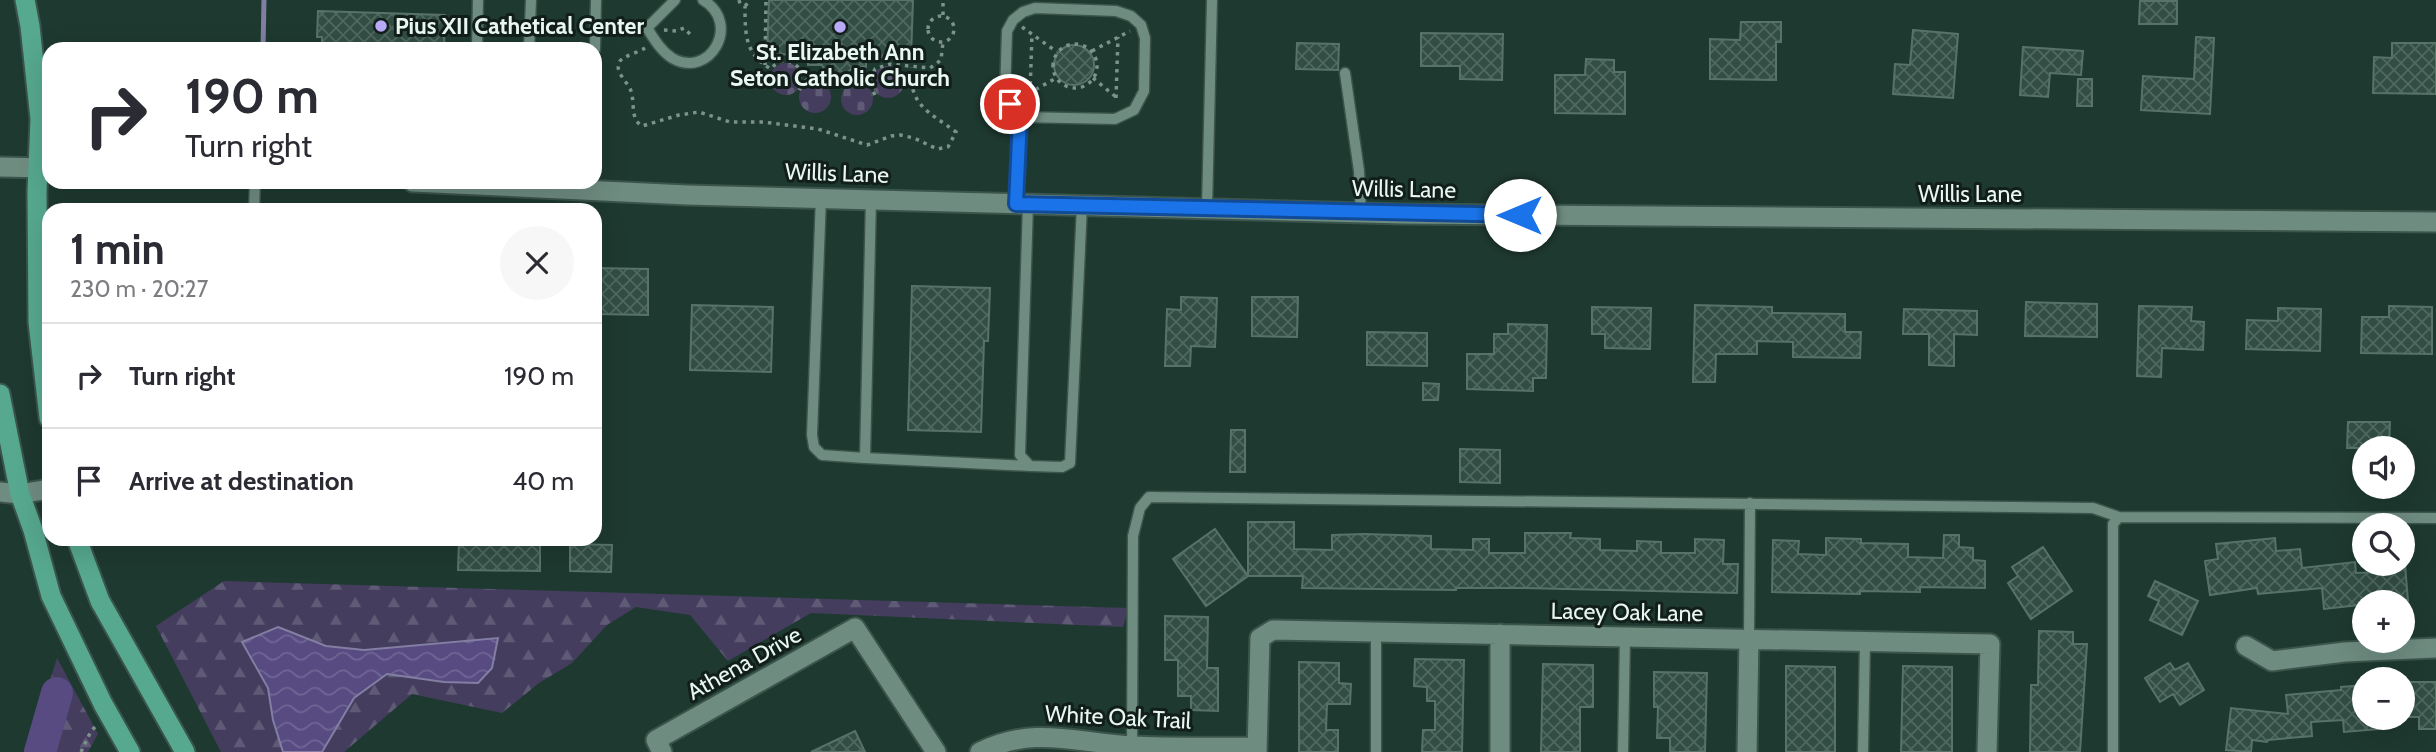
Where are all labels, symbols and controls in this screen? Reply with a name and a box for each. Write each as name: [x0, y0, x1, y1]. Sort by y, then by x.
place label: Pius XII Cathetical Center: [395, 12, 644, 40]
marker: Pius XII Cathetical Center: [373, 18, 389, 34]
marker: St. Elizabeth Ann Seton Catholic Church: [832, 19, 848, 35]
place label: St. Elizabeth Ann Seton Catholic Church: [730, 38, 950, 92]
text: 190 m: [185, 66, 319, 125]
icon: right: [70, 70, 161, 161]
pin: [980, 74, 1040, 134]
icon: arrive: [991, 85, 1029, 123]
text: Turn right: [185, 126, 312, 165]
street label: Willis Lane: [784, 157, 890, 189]
street label: Willis Lane: [1352, 174, 1457, 204]
position arrow: [1483, 178, 1557, 252]
street label: Willis Lane: [1918, 180, 2022, 208]
text: 1 min: [70, 223, 165, 275]
button: close: [500, 226, 574, 300]
text: 230 m · 20:27: [70, 275, 208, 303]
icon: right: [70, 357, 108, 395]
text: Turn right: [129, 360, 235, 392]
text: 190 m: [504, 360, 574, 392]
map controls: [2352, 436, 2415, 730]
button: sound: [2352, 436, 2415, 499]
icon: arrive: [70, 462, 108, 500]
text: Arrive at destination: [129, 465, 354, 497]
text: 40 m: [512, 465, 574, 497]
button: search: [2352, 513, 2415, 576]
button: +: [2352, 590, 2415, 653]
street label: Lacey Oak Lane: [1551, 597, 1704, 627]
street label: Athena Drive: [682, 620, 806, 706]
button: −: [2352, 667, 2415, 730]
street label: White Oak Trail: [1044, 699, 1192, 735]

